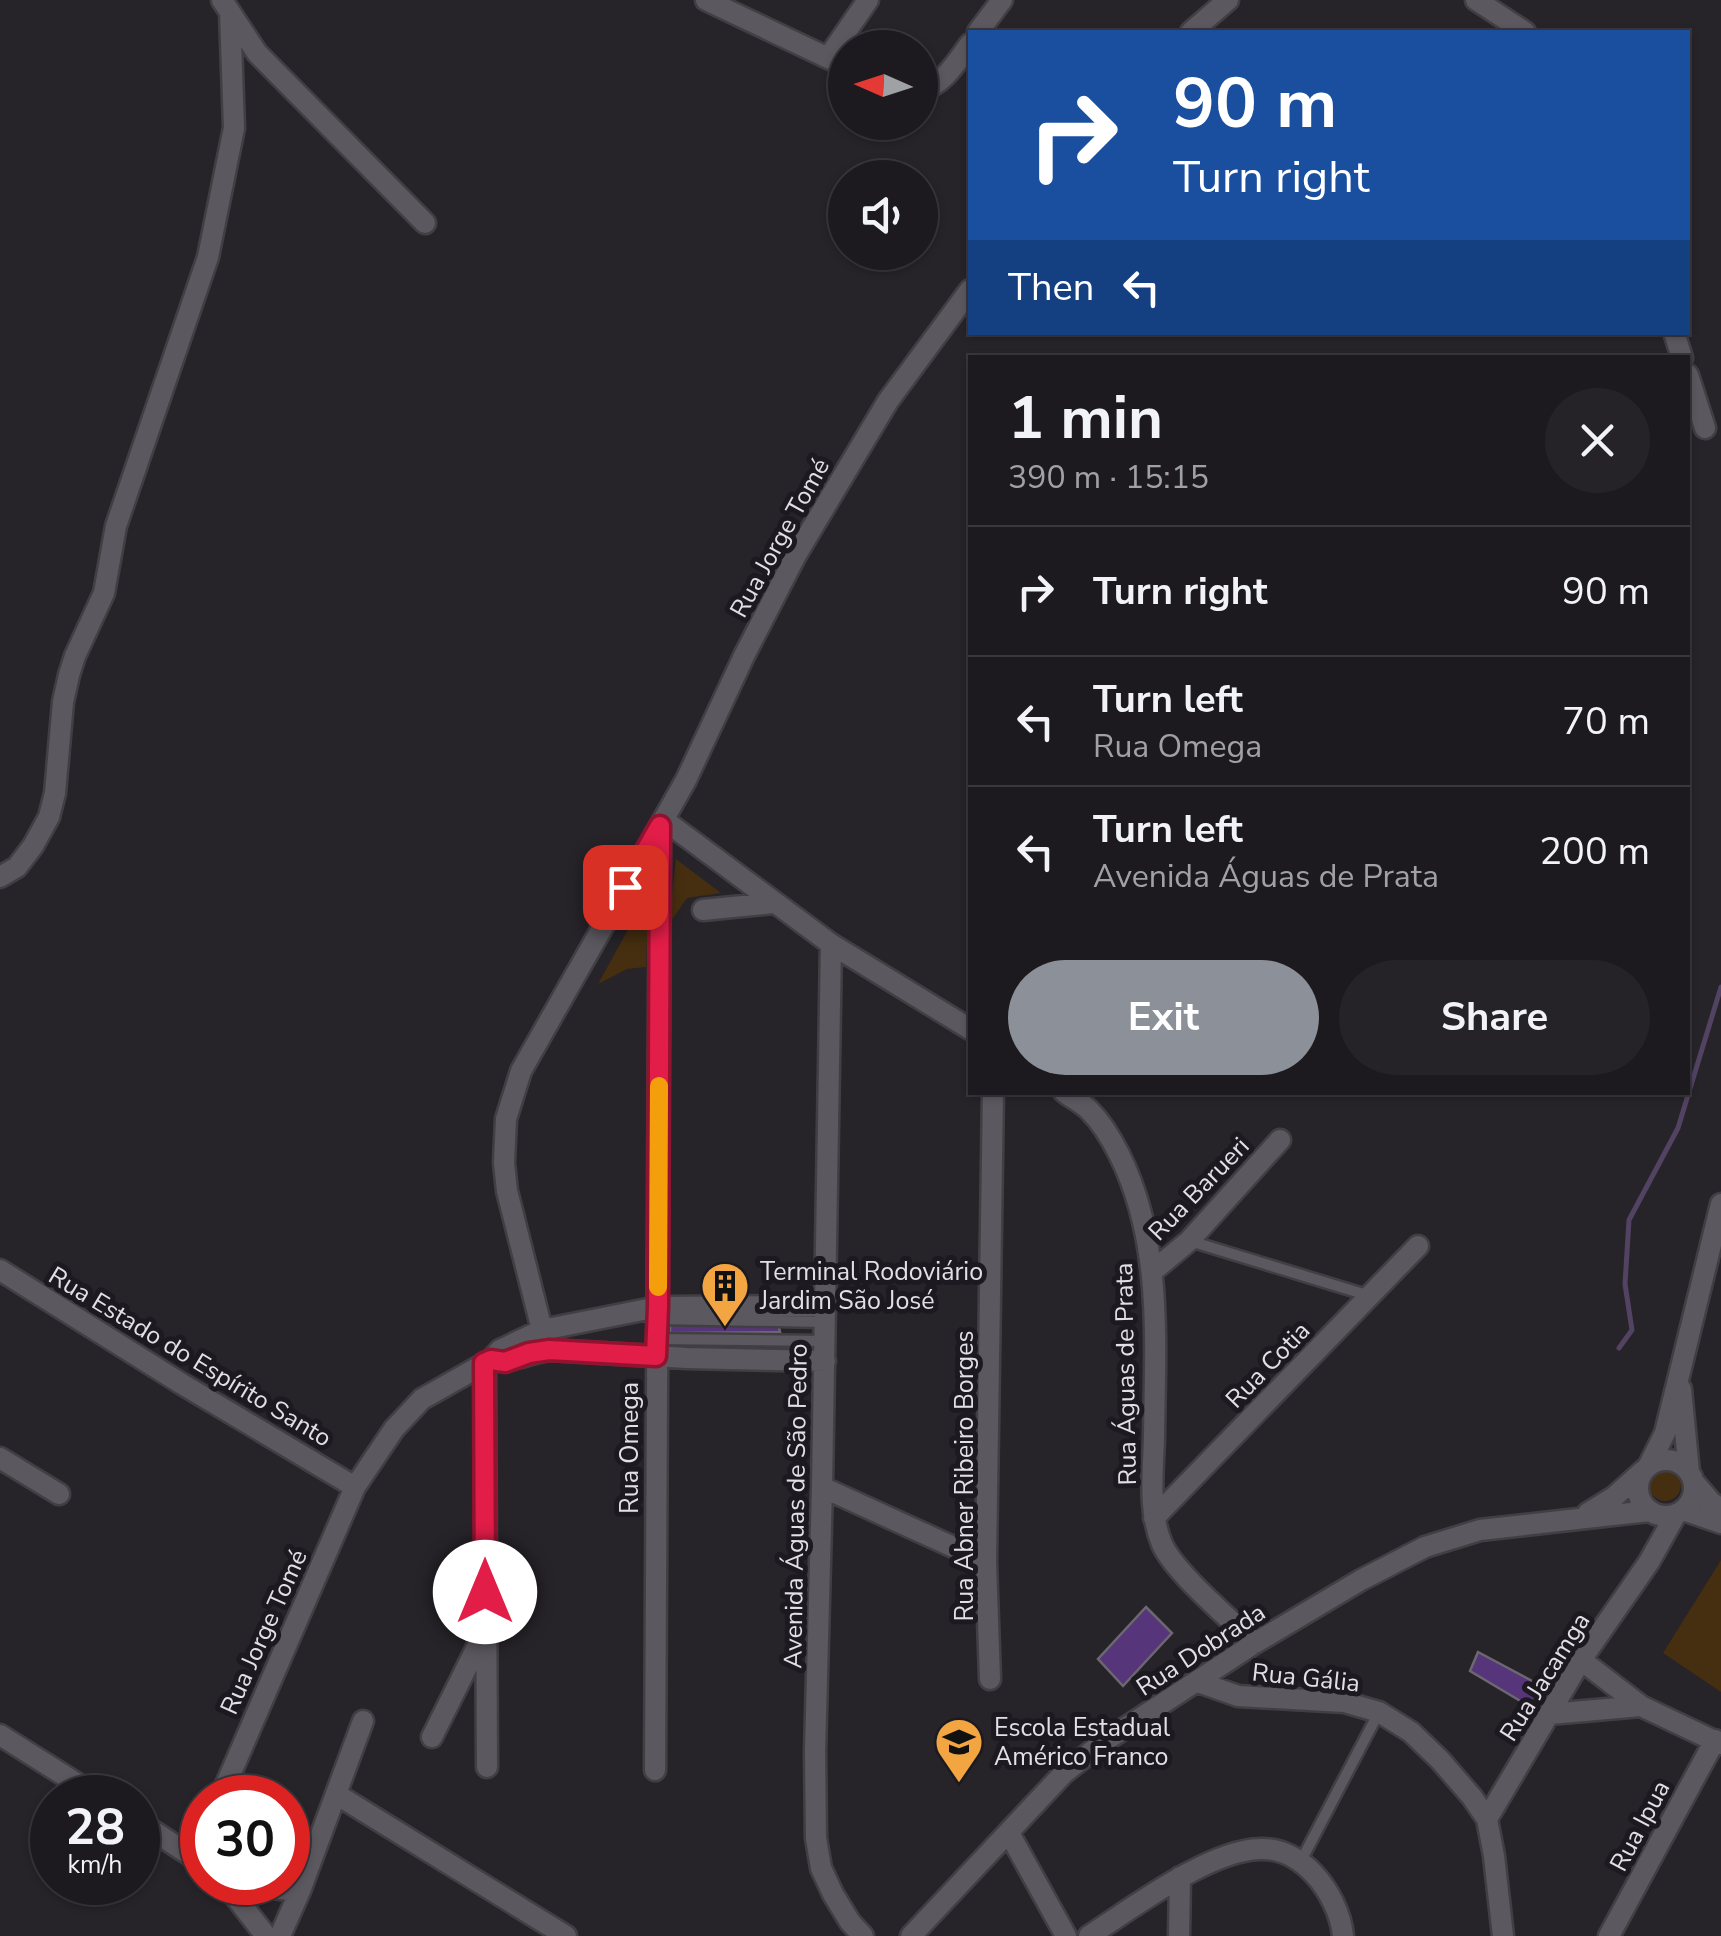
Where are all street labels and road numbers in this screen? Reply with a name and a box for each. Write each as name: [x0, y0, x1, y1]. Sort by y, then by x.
street label: Rua Jorge Tomé: [722, 452, 838, 624]
street label: Rua Barueri: [1141, 1130, 1257, 1248]
street label: Rua Estado do Espírito Santo: [42, 1259, 338, 1455]
street label: Rua Águas de Prata: [1107, 1262, 1145, 1486]
street label: Rua Cotia: [1218, 1314, 1318, 1416]
street label: Rua Abner Ribeiro Borges: [948, 1331, 982, 1621]
street label: Avenida Águas de São Pedro: [776, 1343, 816, 1669]
street label: Rua Omega: [613, 1382, 647, 1514]
street label: Rua Jorge Tomé: [212, 1544, 316, 1720]
street label: Rua Dobrada: [1130, 1596, 1272, 1704]
street label: Rua Jacamga: [1492, 1606, 1598, 1748]
street label: Rua Gália: [1250, 1655, 1362, 1701]
street label: Rua Ipua: [1602, 1774, 1678, 1878]

